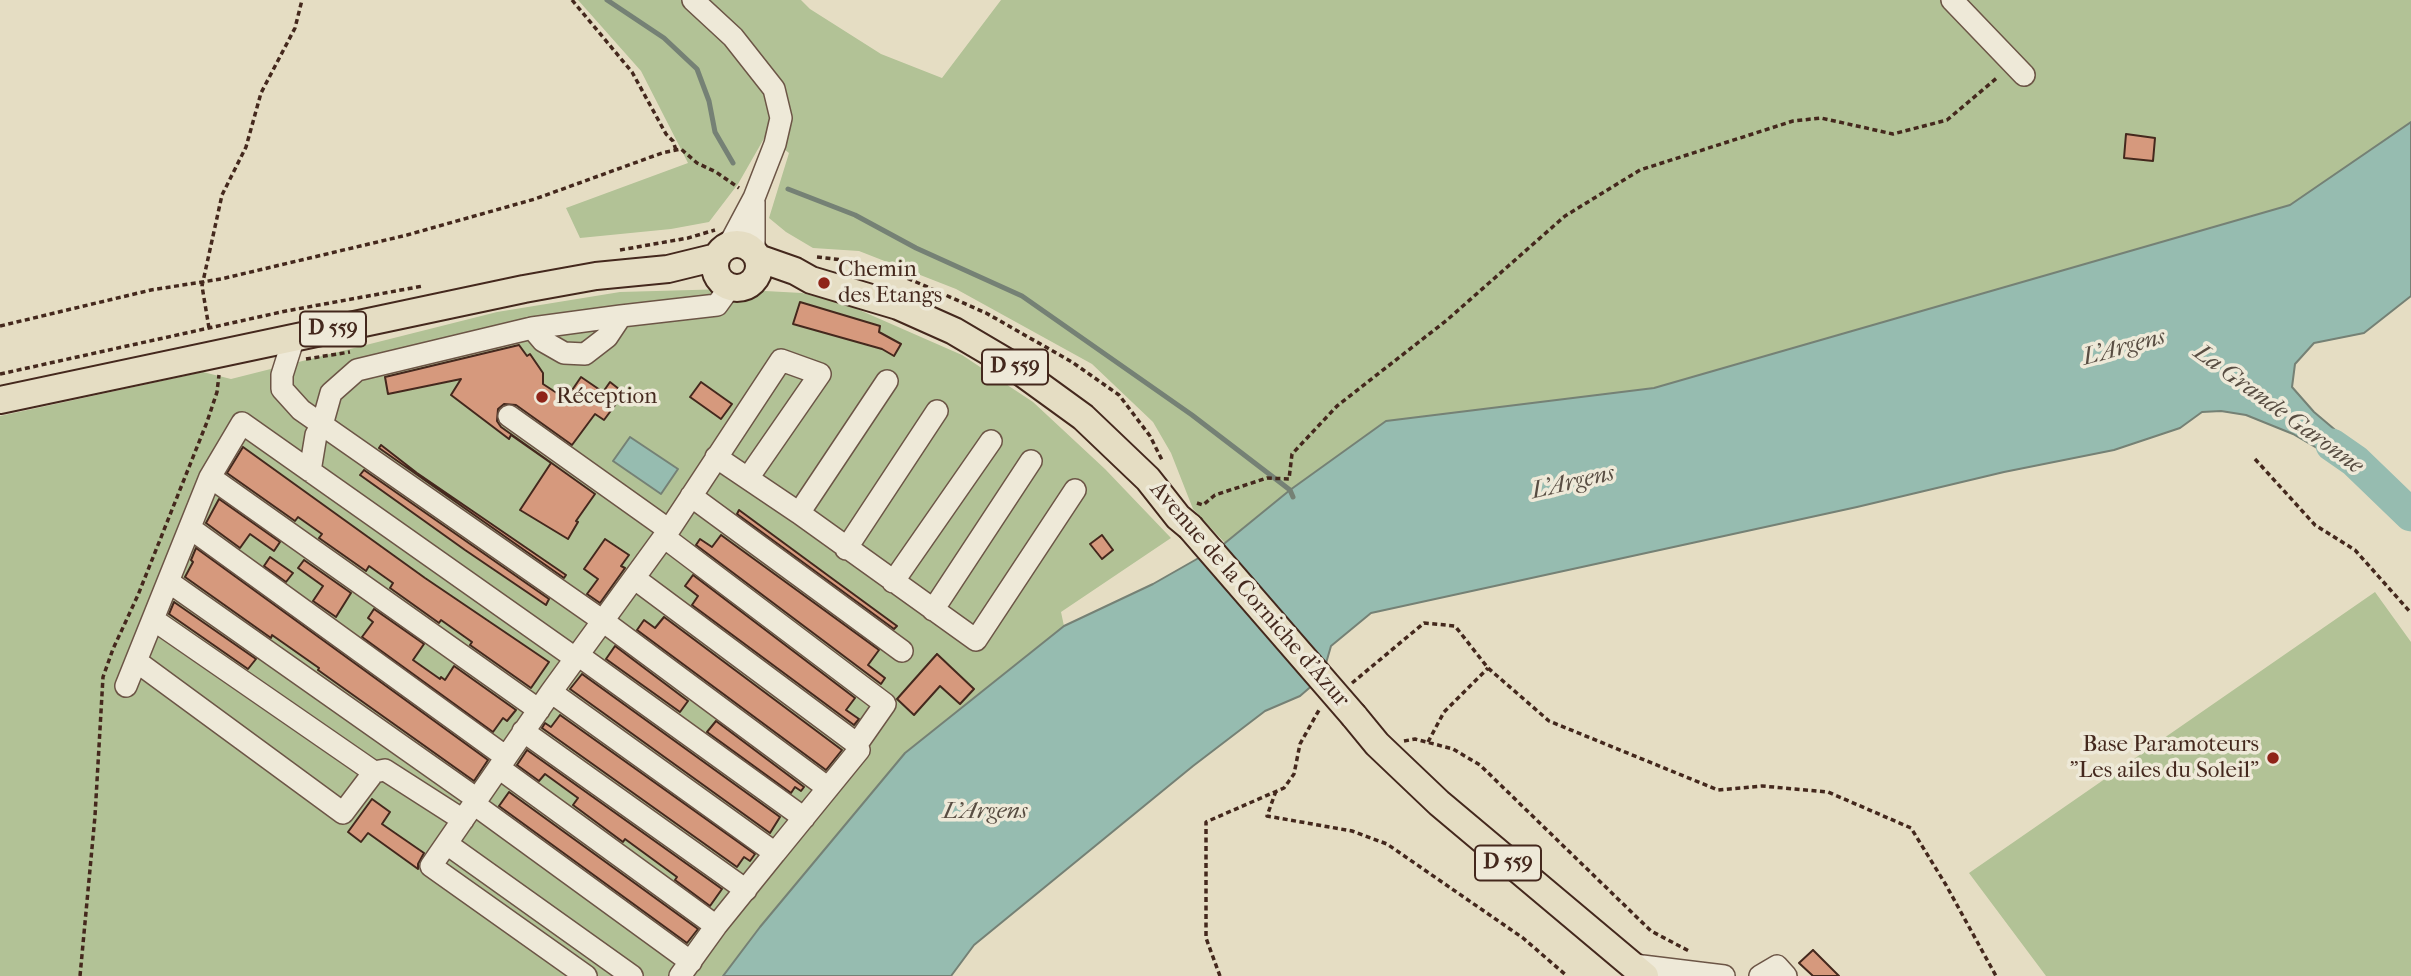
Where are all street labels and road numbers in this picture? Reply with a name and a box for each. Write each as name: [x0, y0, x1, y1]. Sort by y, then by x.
road number: D 559: [300, 312, 366, 346]
road number: D 559: [982, 350, 1048, 384]
street label: Avenue de la Corniche d'Azur: [1143, 476, 1355, 714]
road number: D 559: [1475, 846, 1541, 880]

